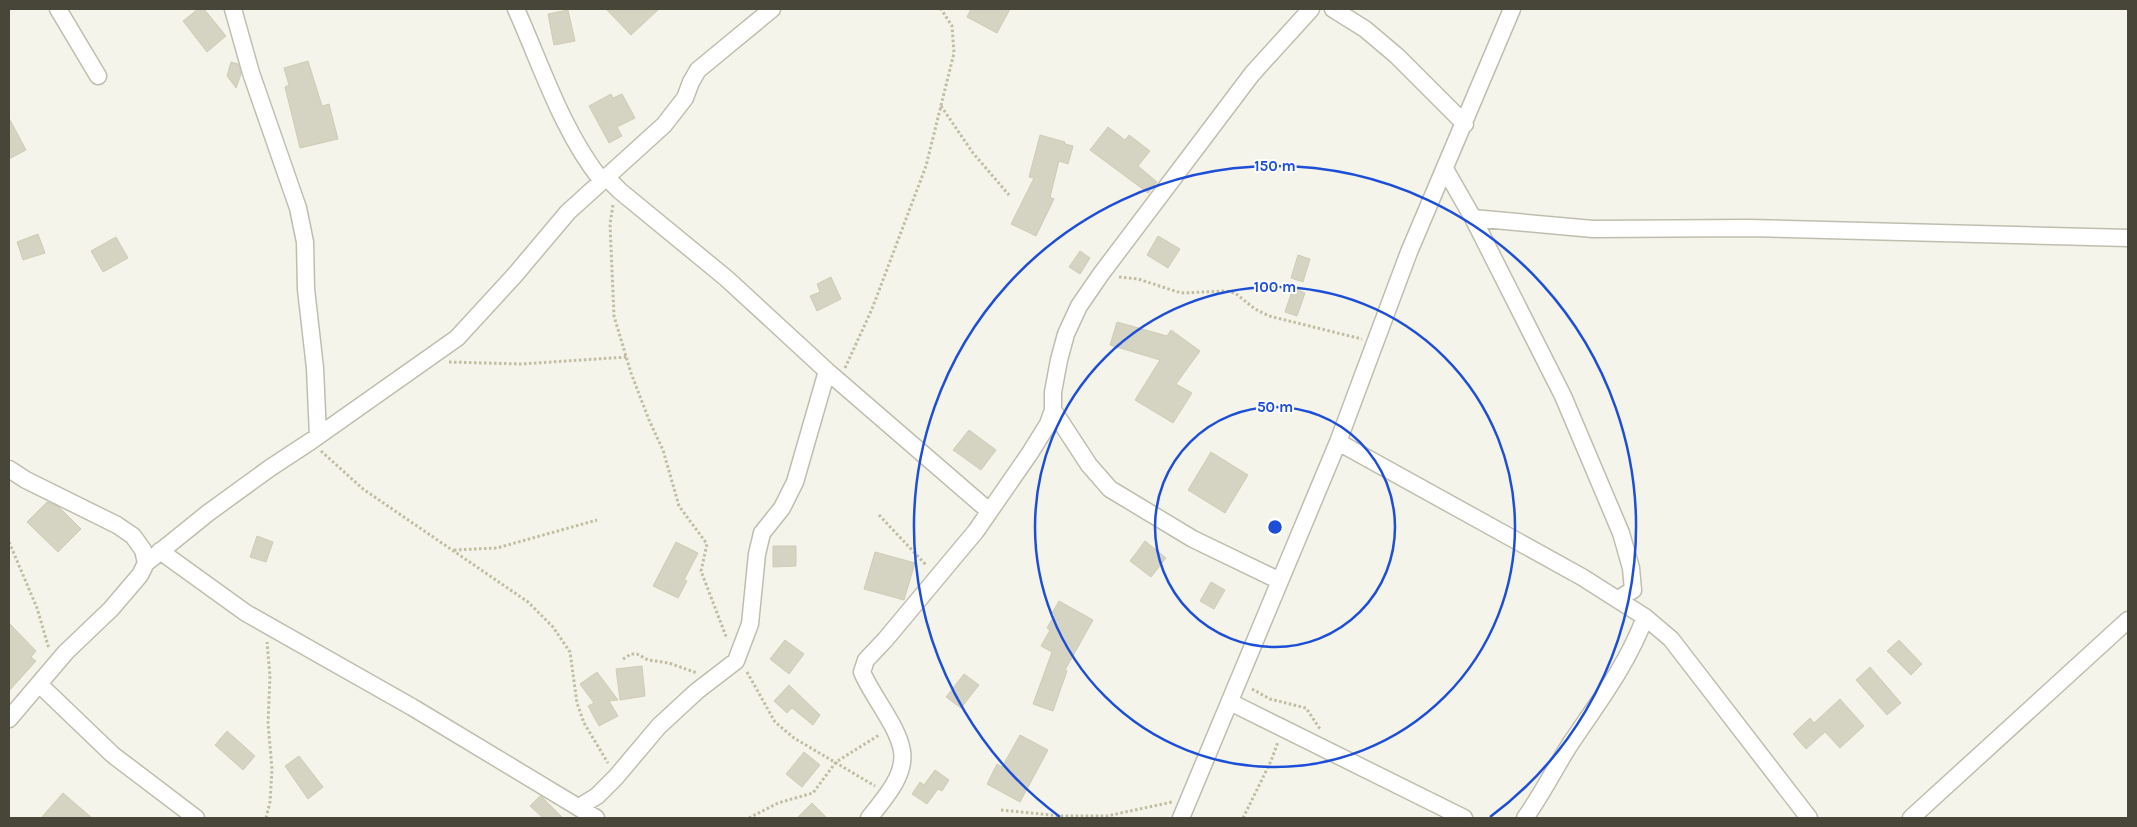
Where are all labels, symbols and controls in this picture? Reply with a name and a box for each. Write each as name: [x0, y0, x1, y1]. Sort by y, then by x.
text: 150 m: [1254, 157, 1296, 175]
text: 100 m: [1254, 278, 1296, 296]
text: 50 m: [1257, 398, 1293, 416]
centre of rings: [1266, 518, 1284, 536]

